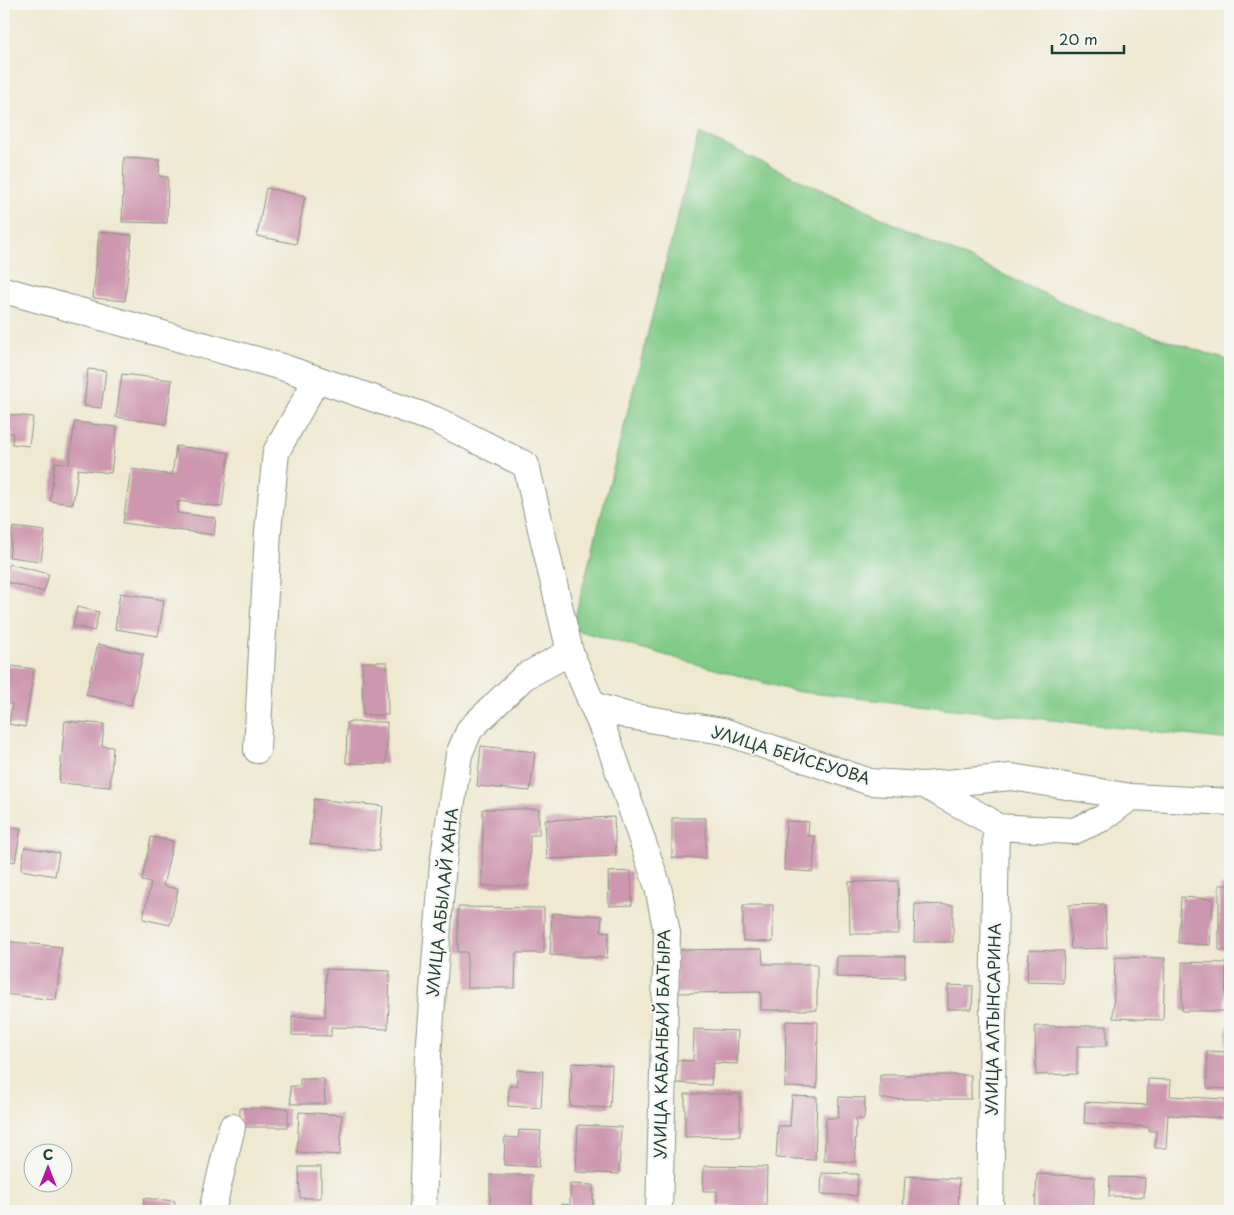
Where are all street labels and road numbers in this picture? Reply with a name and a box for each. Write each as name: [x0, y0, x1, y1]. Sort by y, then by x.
street label: УЛИЦА БЕЙСЕУОВА: [709, 719, 874, 790]
street label: УЛИЦА АБЫЛАЙ ХАНА: [419, 806, 463, 998]
street label: УЛИЦА АЛТЫНСАРИНА: [978, 923, 1006, 1115]
street label: УЛИЦА КАБАНБАЙ БАТЫРА: [647, 929, 675, 1159]

